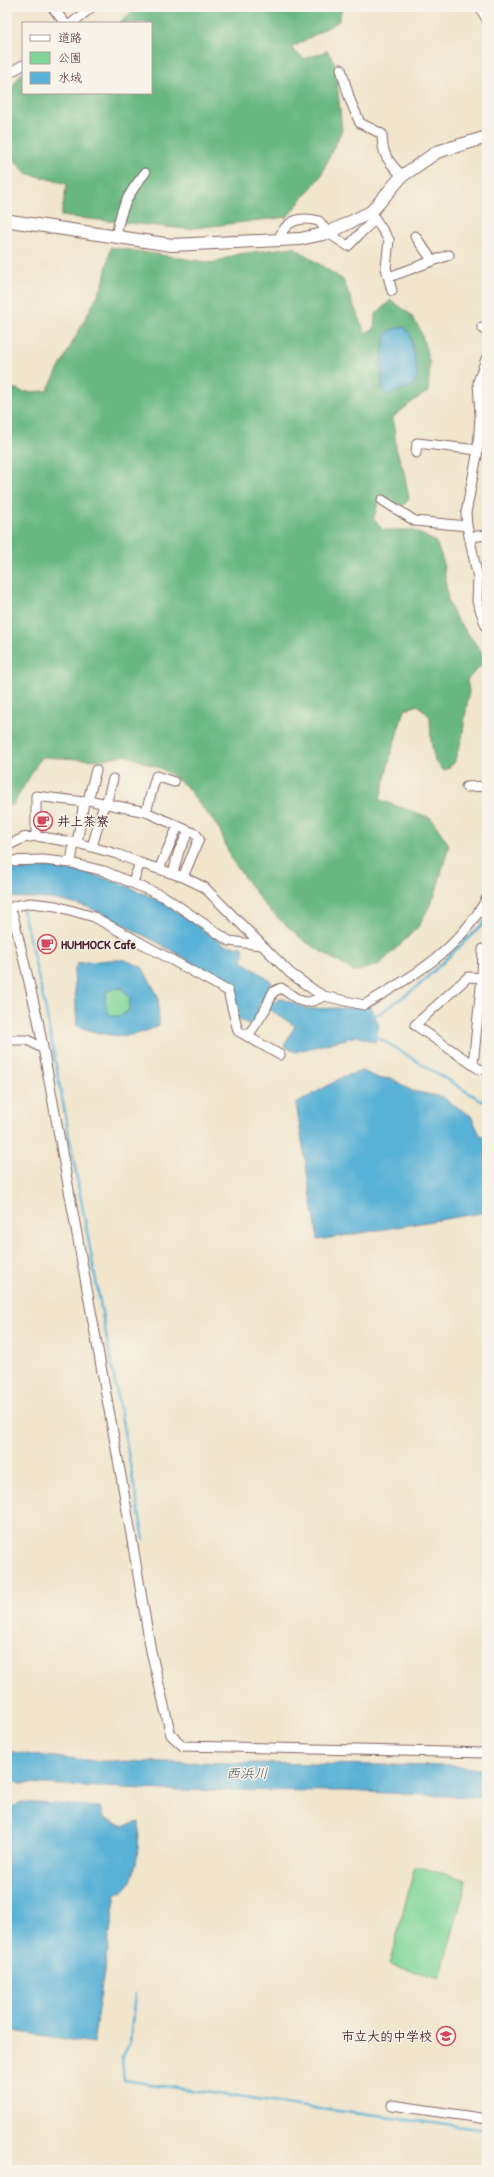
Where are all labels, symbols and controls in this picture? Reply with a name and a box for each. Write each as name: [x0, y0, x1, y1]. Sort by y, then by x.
legend: [22, 22, 152, 94]
text: 道路: [58, 29, 82, 46]
text: 公園: [58, 49, 82, 66]
text: 水域: [58, 69, 82, 86]
cafe icon: 井上茶寮: [32, 810, 54, 832]
place label: 井上茶寮: [57, 812, 109, 830]
cafe icon: HUMMOCK Cafe: [36, 933, 58, 955]
place label: HUMMOCK Cafe: [61, 935, 137, 953]
water label: 西浜川: [226, 1763, 268, 1782]
school or university icon: 市立大的中学校: [435, 2025, 457, 2047]
place label: 市立大的中学校: [341, 2027, 432, 2045]

